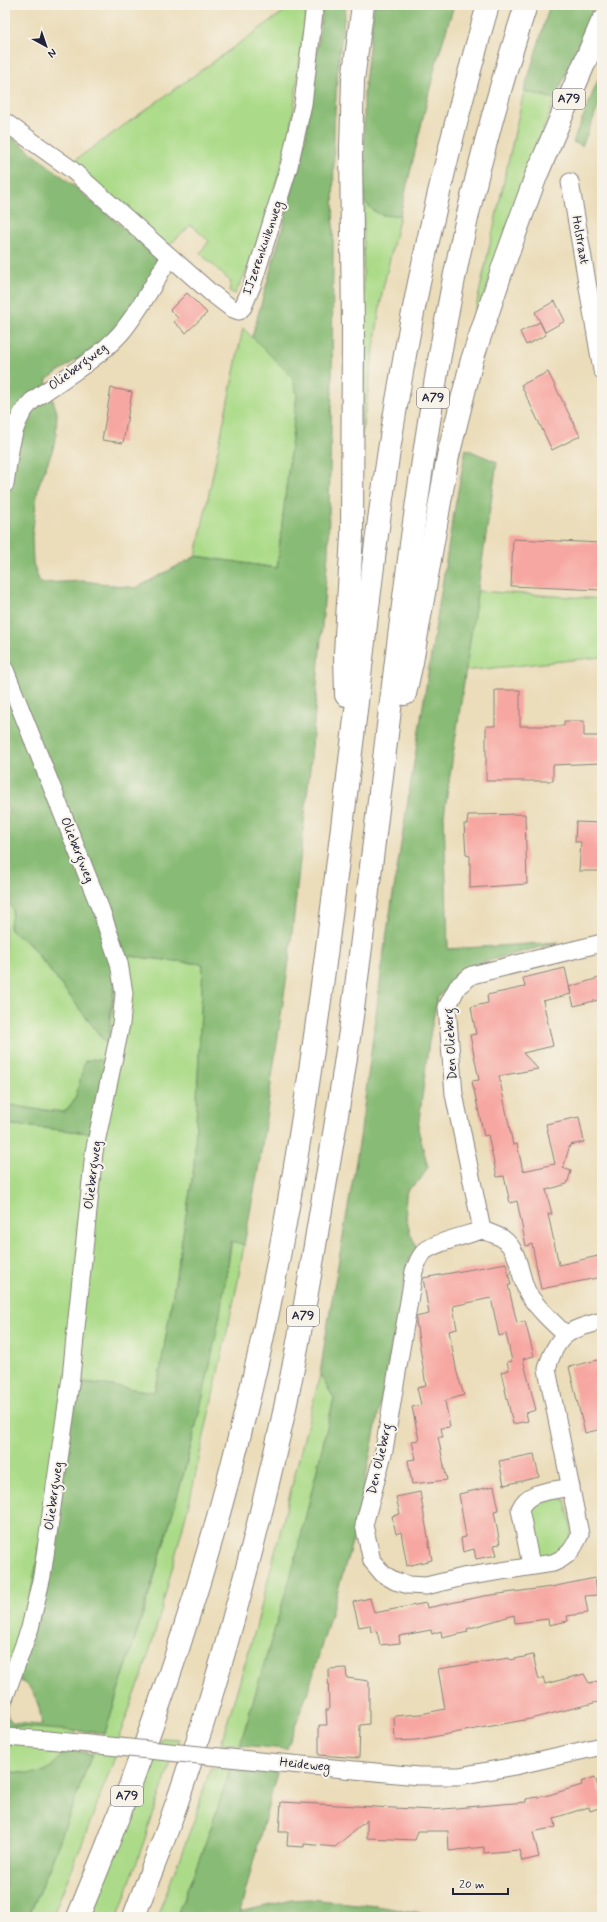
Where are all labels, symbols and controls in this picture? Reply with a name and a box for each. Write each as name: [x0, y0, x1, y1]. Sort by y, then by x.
north arrow: [26, 26, 66, 66]
text: N: [44, 45, 59, 61]
road number: A79: [553, 89, 585, 109]
street label: IJzerenkuilenweg: [239, 198, 288, 298]
street label: Holstraat: [567, 214, 593, 266]
street label: Oliebergweg: [45, 339, 112, 396]
road number: A79: [417, 388, 449, 408]
street label: Oliebergweg: [54, 815, 98, 886]
street label: Den Olieberg: [441, 1007, 463, 1080]
street label: Oliebergweg: [80, 1140, 108, 1211]
road number: A79: [287, 1306, 319, 1326]
street label: Den Olieberg: [364, 1422, 398, 1497]
street label: Oliebergweg: [41, 1461, 69, 1532]
street label: Heideweg: [279, 1754, 331, 1777]
road number: A79: [111, 1786, 143, 1806]
scale bar: [453, 1870, 508, 1896]
text: 20 m: [459, 1877, 485, 1893]

